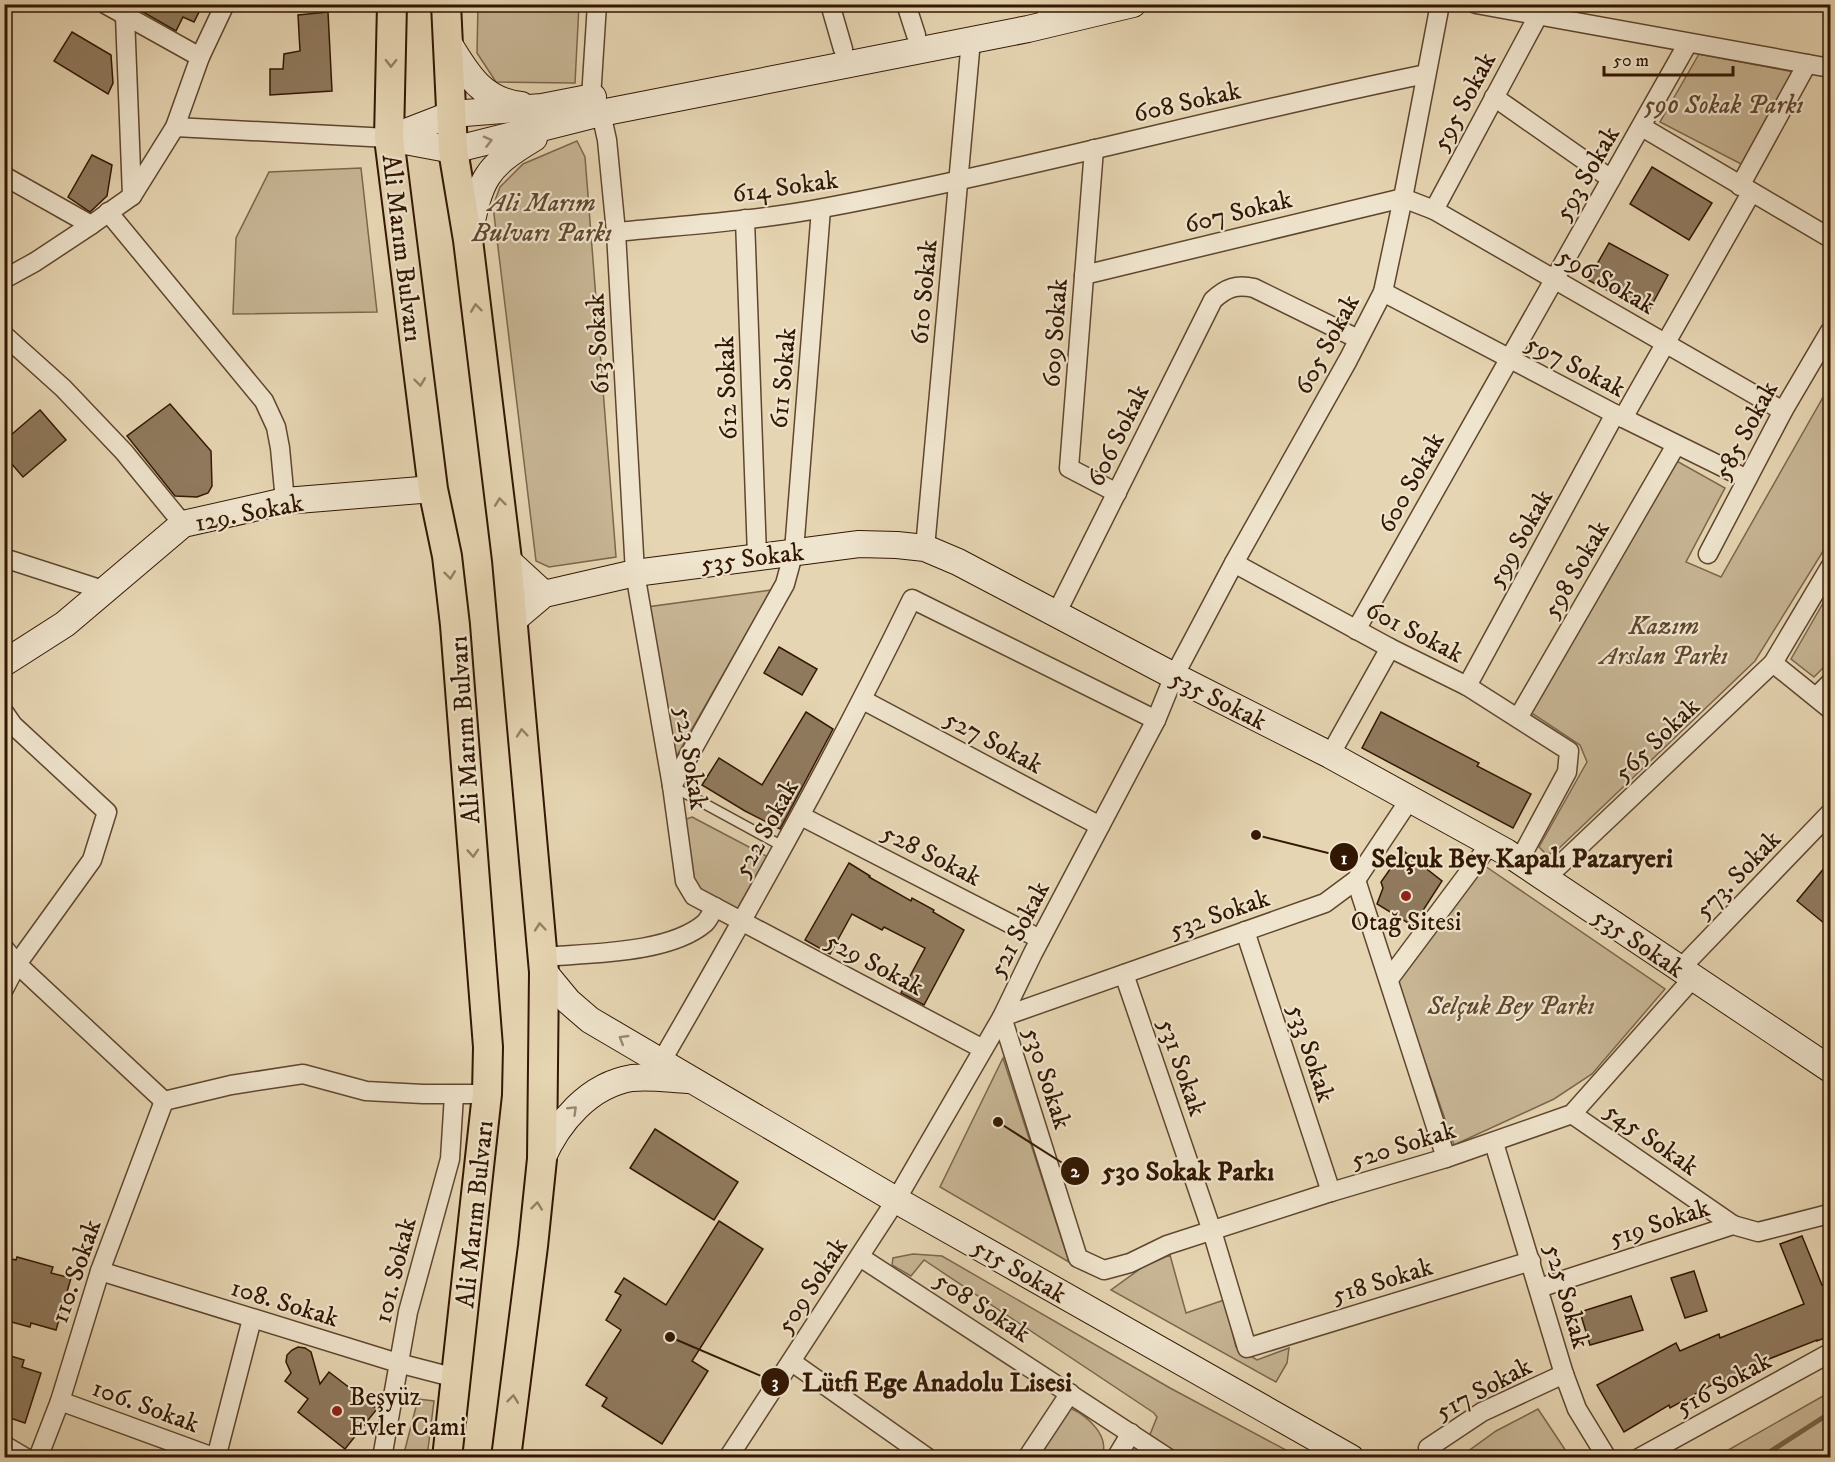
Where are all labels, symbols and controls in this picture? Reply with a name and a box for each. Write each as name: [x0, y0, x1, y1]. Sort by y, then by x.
scale bar: [1604, 39, 1733, 77]
street label: 595 Sokak: [1425, 46, 1504, 157]
text: 50 m: [1613, 50, 1649, 72]
one-way arrow: [384, 58, 397, 67]
street label: 608 Sokak: [1130, 74, 1244, 131]
park label: 590 Sokak Parkı: [1644, 89, 1804, 122]
street label: 593 Sokak: [1547, 120, 1628, 227]
one-way arrow: [482, 136, 492, 149]
street label: Ali Marım Bulvarı: [374, 153, 429, 344]
street label: 614 Sokak: [730, 164, 840, 211]
street label: 607 Sokak: [1181, 183, 1296, 242]
park label: Ali Marım Bulvarı Parkı: [471, 187, 612, 250]
street label: 610 Sokak: [903, 238, 946, 346]
street label: 596 Sokak: [1551, 240, 1661, 323]
street label: 609 Sokak: [1035, 277, 1076, 389]
street label: 605 Sokak: [1287, 289, 1368, 401]
street label: 613 Sokak: [579, 292, 618, 395]
one-way arrow: [471, 304, 483, 313]
street label: 611 Sokak: [763, 326, 804, 430]
street label: 597 Sokak: [1520, 327, 1631, 406]
street label: 612 Sokak: [709, 335, 746, 441]
street label: 585 Sokak: [1707, 375, 1786, 486]
one-way arrow: [413, 378, 425, 387]
street label: 606 Sokak: [1079, 379, 1157, 492]
street label: 600 Sokak: [1370, 426, 1452, 539]
street label: 599 Sokak: [1480, 484, 1561, 594]
street label: 129. Sokak: [192, 487, 307, 540]
one-way arrow: [494, 497, 507, 507]
street label: 598 Sokak: [1535, 515, 1618, 625]
street label: 535 Sokak: [698, 536, 806, 581]
one-way arrow: [443, 570, 455, 579]
street label: 601 Sokak: [1360, 594, 1469, 671]
park label: Kazım Arslan Parkı: [1597, 610, 1728, 673]
street label: Ali Marım Bulvarı: [442, 635, 489, 825]
street label: 535 Sokak: [1164, 662, 1272, 739]
street label: 565 Sokak: [1607, 691, 1707, 789]
street label: 527 Sokak: [938, 703, 1049, 782]
street label: 523 Sokak: [666, 704, 715, 812]
one-way arrow: [516, 729, 529, 738]
street label: 522 Sokak: [726, 774, 807, 884]
street label: 528 Sokak: [876, 816, 987, 894]
street label: 573. Sokak: [1688, 824, 1789, 926]
callout: Selçuk Bey Kapalı Pazaryeri: [1329, 835, 1685, 880]
text: Selçuk Bey Kapalı Pazaryeri: [1371, 842, 1673, 876]
one-way arrow: [466, 848, 479, 857]
text: 1: [1341, 848, 1348, 870]
street label: 521 Sokak: [981, 876, 1058, 983]
street label: 532 Sokak: [1165, 882, 1274, 947]
marker: Otağ Sitesi: [1399, 889, 1413, 903]
street label: 535 Sokak: [1586, 900, 1691, 986]
place label: Otağ Sitesi: [1351, 906, 1461, 939]
one-way arrow: [534, 923, 547, 932]
street label: 529 Sokak: [819, 925, 929, 1004]
park label: Selçuk Bey Parkı: [1426, 990, 1595, 1023]
street label: 533 Sokak: [1279, 1000, 1342, 1107]
street label: 531 Sokak: [1150, 1014, 1214, 1121]
street label: 530 Sokak: [1015, 1023, 1079, 1134]
one-way arrow: [618, 1035, 629, 1047]
street label: 545 Sokak: [1597, 1095, 1705, 1184]
one-way arrow: [566, 1107, 577, 1118]
street label: 520 Sokak: [1347, 1114, 1460, 1177]
street label: Ali Marım Bulvarı: [449, 1119, 502, 1310]
callout: 530 Sokak Parkı: [1060, 1148, 1286, 1193]
text: 530 Sokak Parkı: [1101, 1155, 1274, 1189]
text: 2: [1071, 1161, 1081, 1183]
street label: 519 Sokak: [1605, 1192, 1714, 1255]
one-way arrow: [530, 1201, 543, 1210]
street label: 101. Sokak: [366, 1214, 425, 1327]
street label: 110. Sokak: [43, 1215, 110, 1328]
street label: 509 Sokak: [769, 1231, 856, 1340]
street label: 515 Sokak: [966, 1231, 1073, 1312]
street label: 525 Sokak: [1536, 1240, 1597, 1353]
street label: 518 Sokak: [1328, 1250, 1437, 1312]
street label: 508 Sokak: [928, 1264, 1037, 1351]
street label: 108. Sokak: [227, 1271, 343, 1336]
street label: 516 Sokak: [1670, 1344, 1778, 1424]
street label: 517 Sokak: [1430, 1350, 1538, 1428]
callout: Lütfi Ege Anadolu Lisesi: [760, 1359, 1084, 1404]
text: Lütfi Ege Anadolu Lisesi: [802, 1366, 1072, 1400]
street label: 106. Sokak: [87, 1372, 204, 1441]
text: 3: [772, 1372, 779, 1394]
place label: Beşyüz Evler Cami: [349, 1381, 466, 1444]
one-way arrow: [507, 1395, 519, 1404]
marker: Beşyüz Evler Cami: [330, 1404, 344, 1418]

